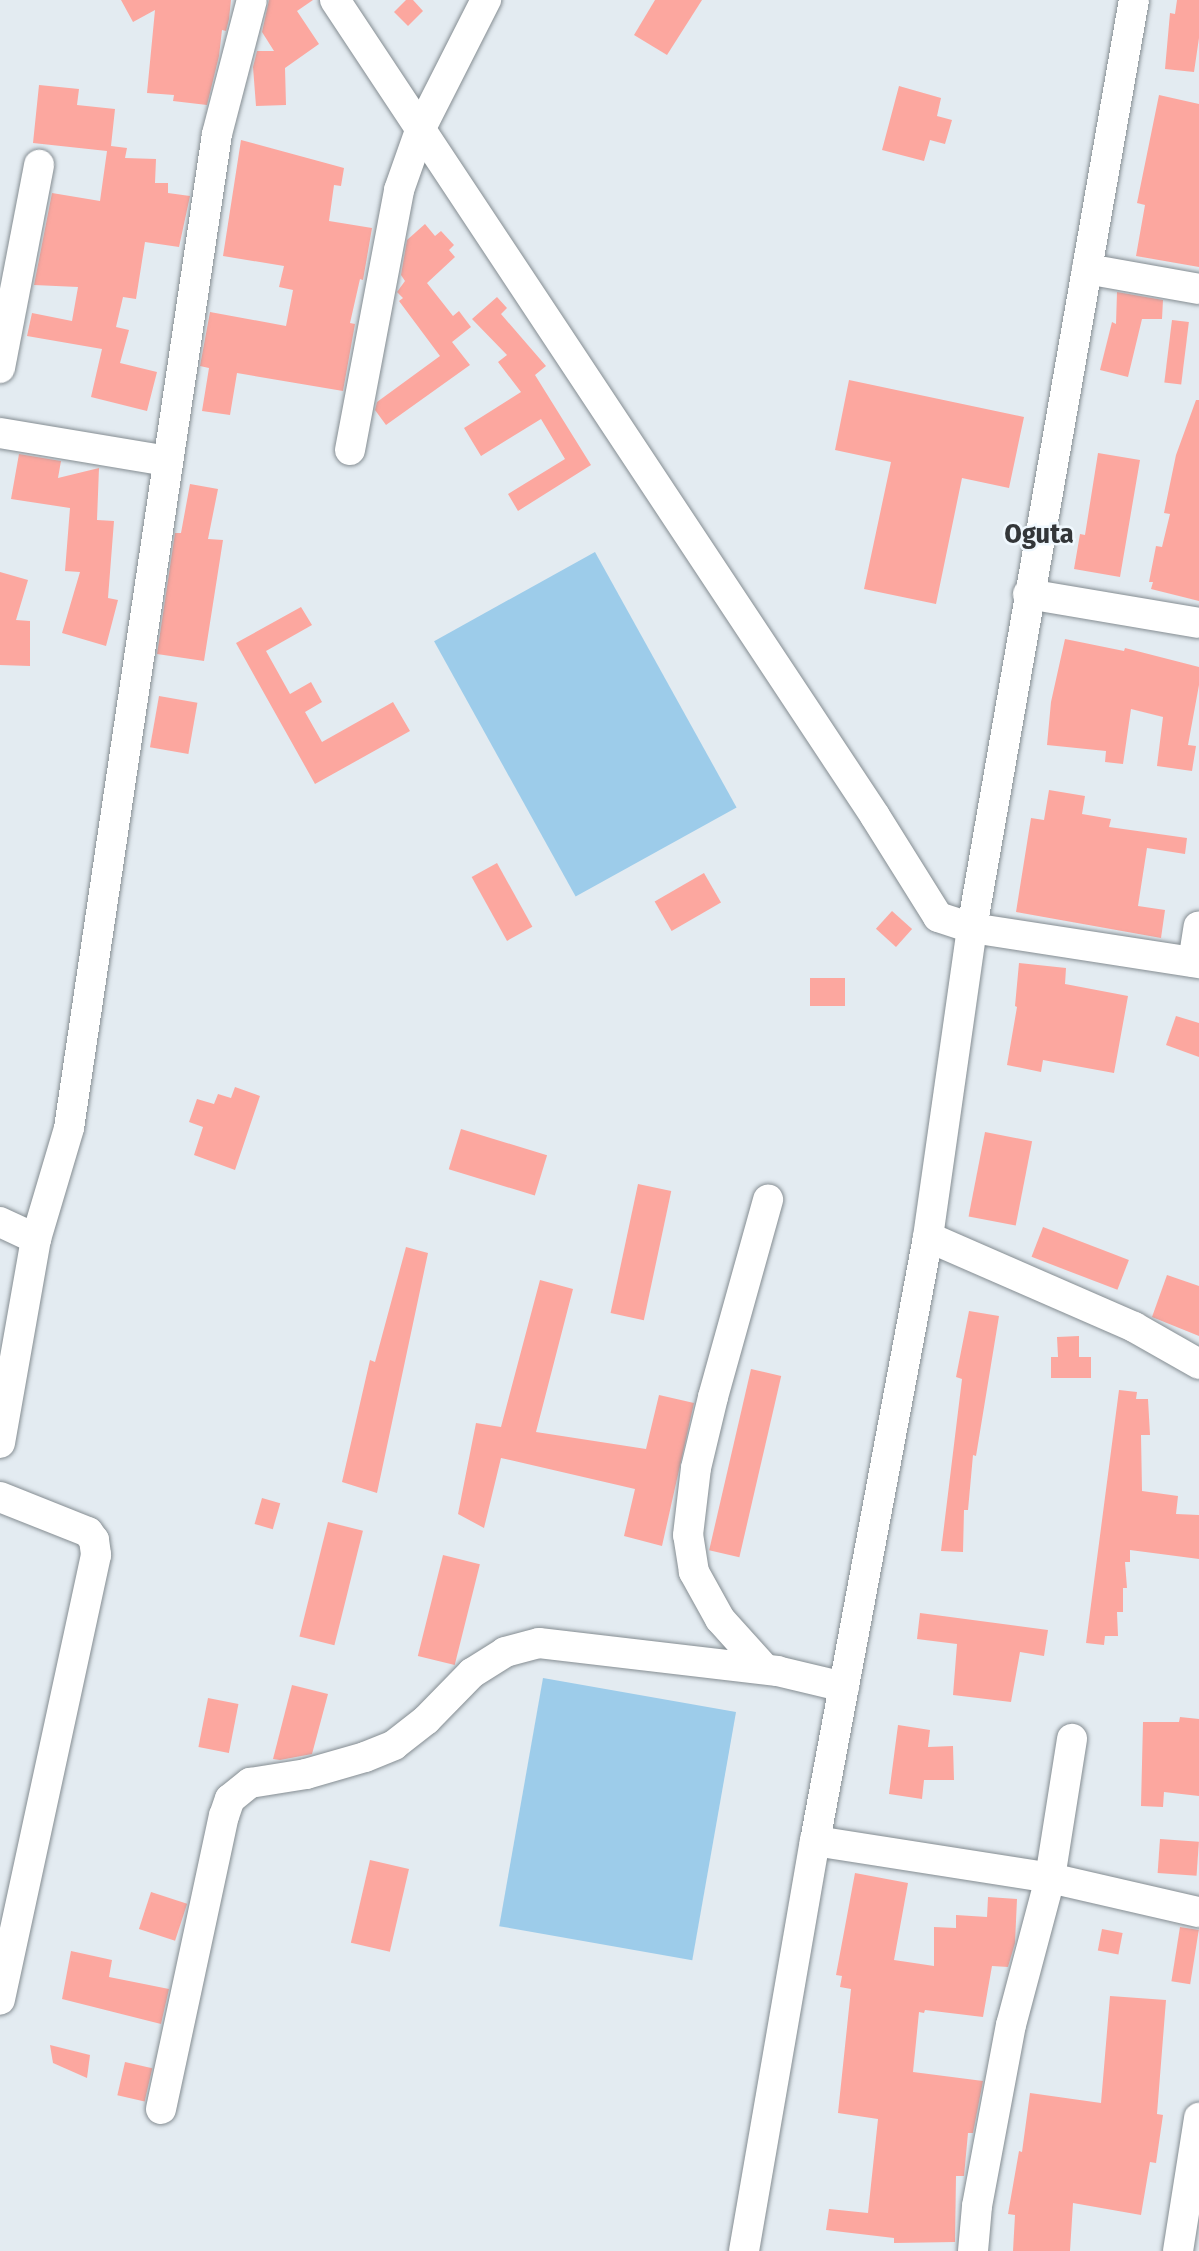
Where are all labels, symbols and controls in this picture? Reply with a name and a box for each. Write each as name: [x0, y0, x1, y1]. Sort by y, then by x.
district label: Oguta: [1004, 517, 1074, 551]

